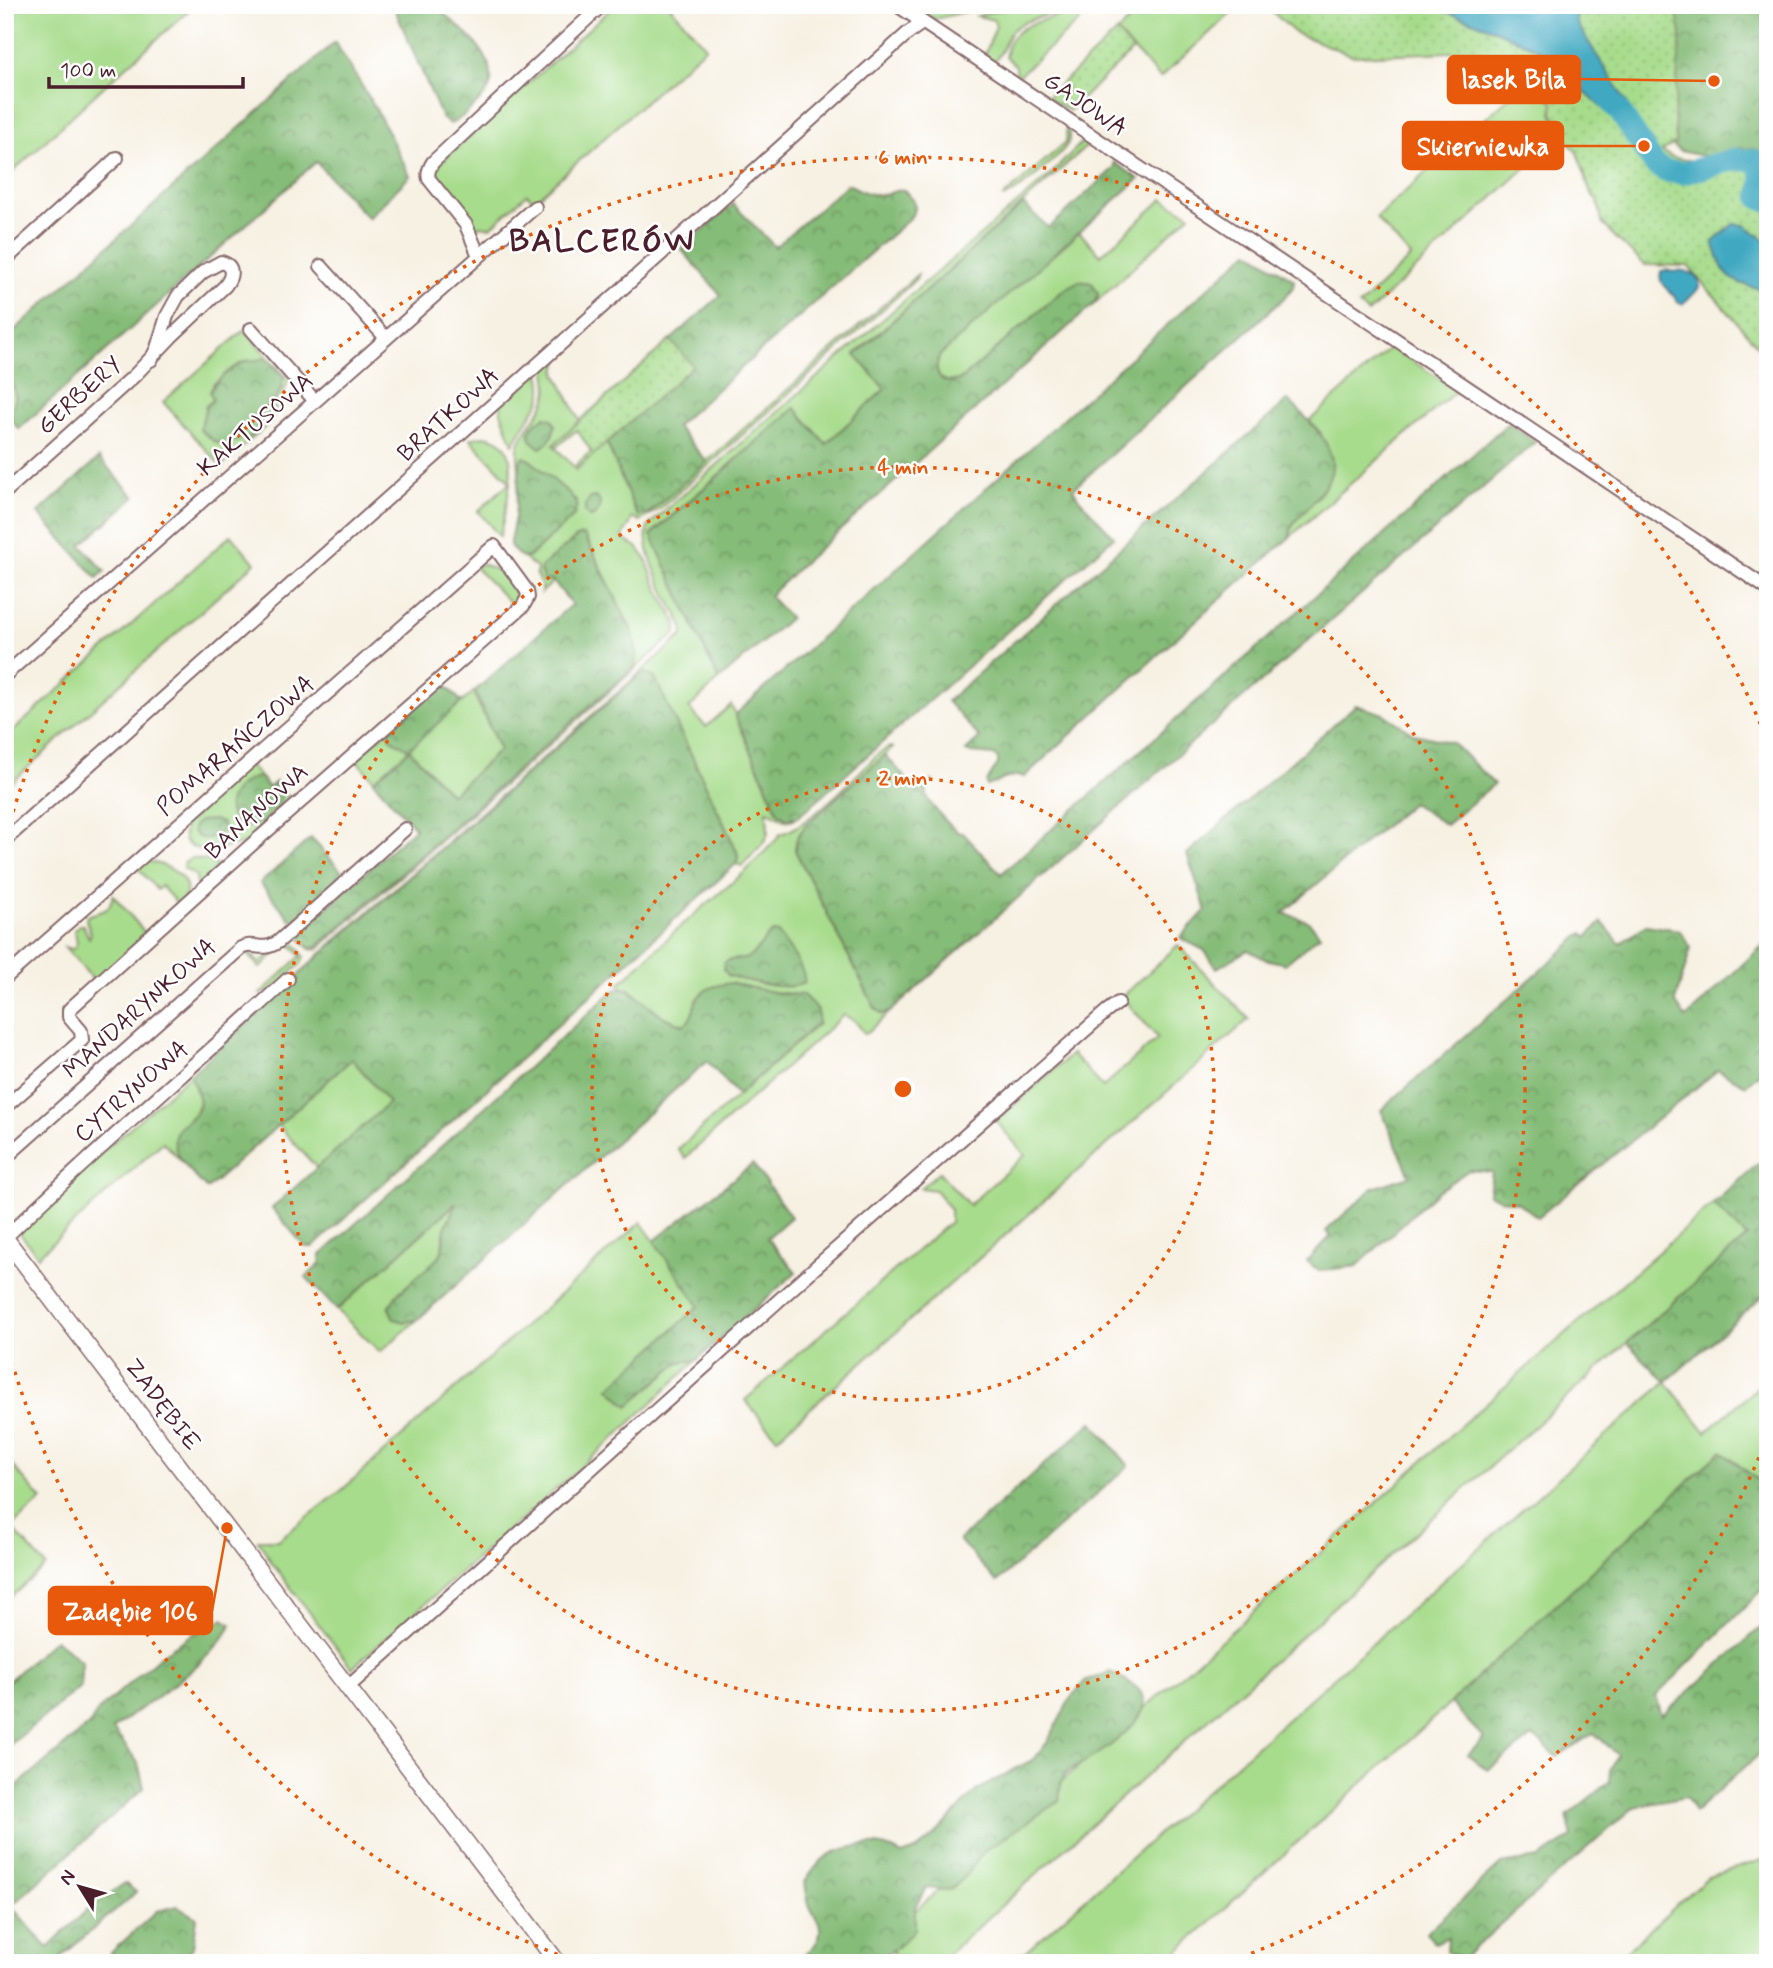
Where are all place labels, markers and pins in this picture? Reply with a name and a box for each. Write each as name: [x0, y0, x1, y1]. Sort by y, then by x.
callout: lasek Bila: [1448, 56, 1580, 103]
callout: Skierniewka: [1403, 122, 1563, 169]
centre of rings: [891, 1077, 915, 1101]
callout: Zadębie 106: [49, 1587, 212, 1634]

